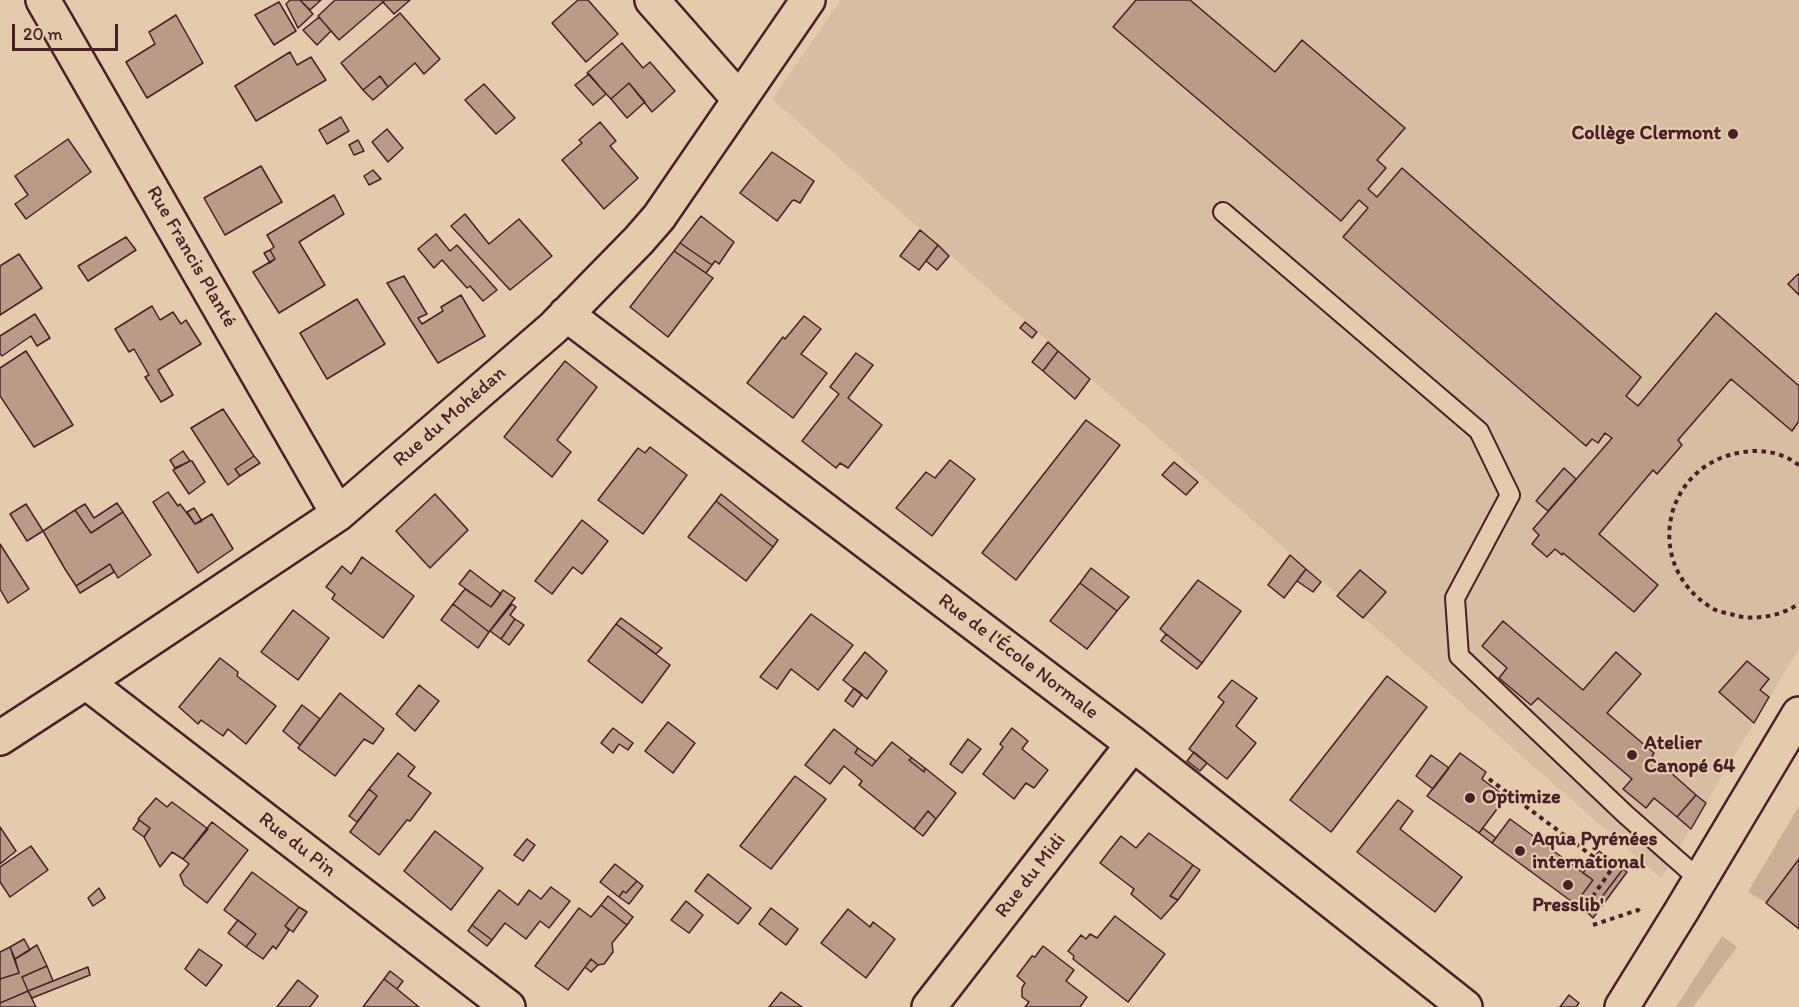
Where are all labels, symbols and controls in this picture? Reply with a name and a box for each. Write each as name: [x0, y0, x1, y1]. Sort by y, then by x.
scale bar: [15, 12, 122, 50]
text: 20 m: [23, 23, 63, 45]
place label: Collège Clermont: [1571, 122, 1721, 146]
marker: Collège Clermont: [1726, 127, 1740, 141]
street label: Rue Francis Planté: [141, 182, 241, 332]
street label: Rue du Mohédan: [389, 361, 511, 473]
street label: Rue de l'École Normale: [933, 589, 1103, 725]
place label: Atelier Canopé 64: [1644, 732, 1735, 779]
marker: Atelier Canopé 64: [1625, 748, 1639, 762]
place label: Optimize: [1482, 786, 1561, 810]
marker: Optimize: [1463, 791, 1477, 805]
street label: Rue du Pin: [254, 807, 340, 883]
place label: Aqua Pyrénées international: [1532, 828, 1657, 875]
street label: Rue du Midi: [991, 829, 1071, 923]
marker: Aqua Pyrénées international: [1513, 844, 1527, 858]
marker: Presslib': [1561, 878, 1575, 892]
place label: Presslib': [1532, 894, 1604, 918]

